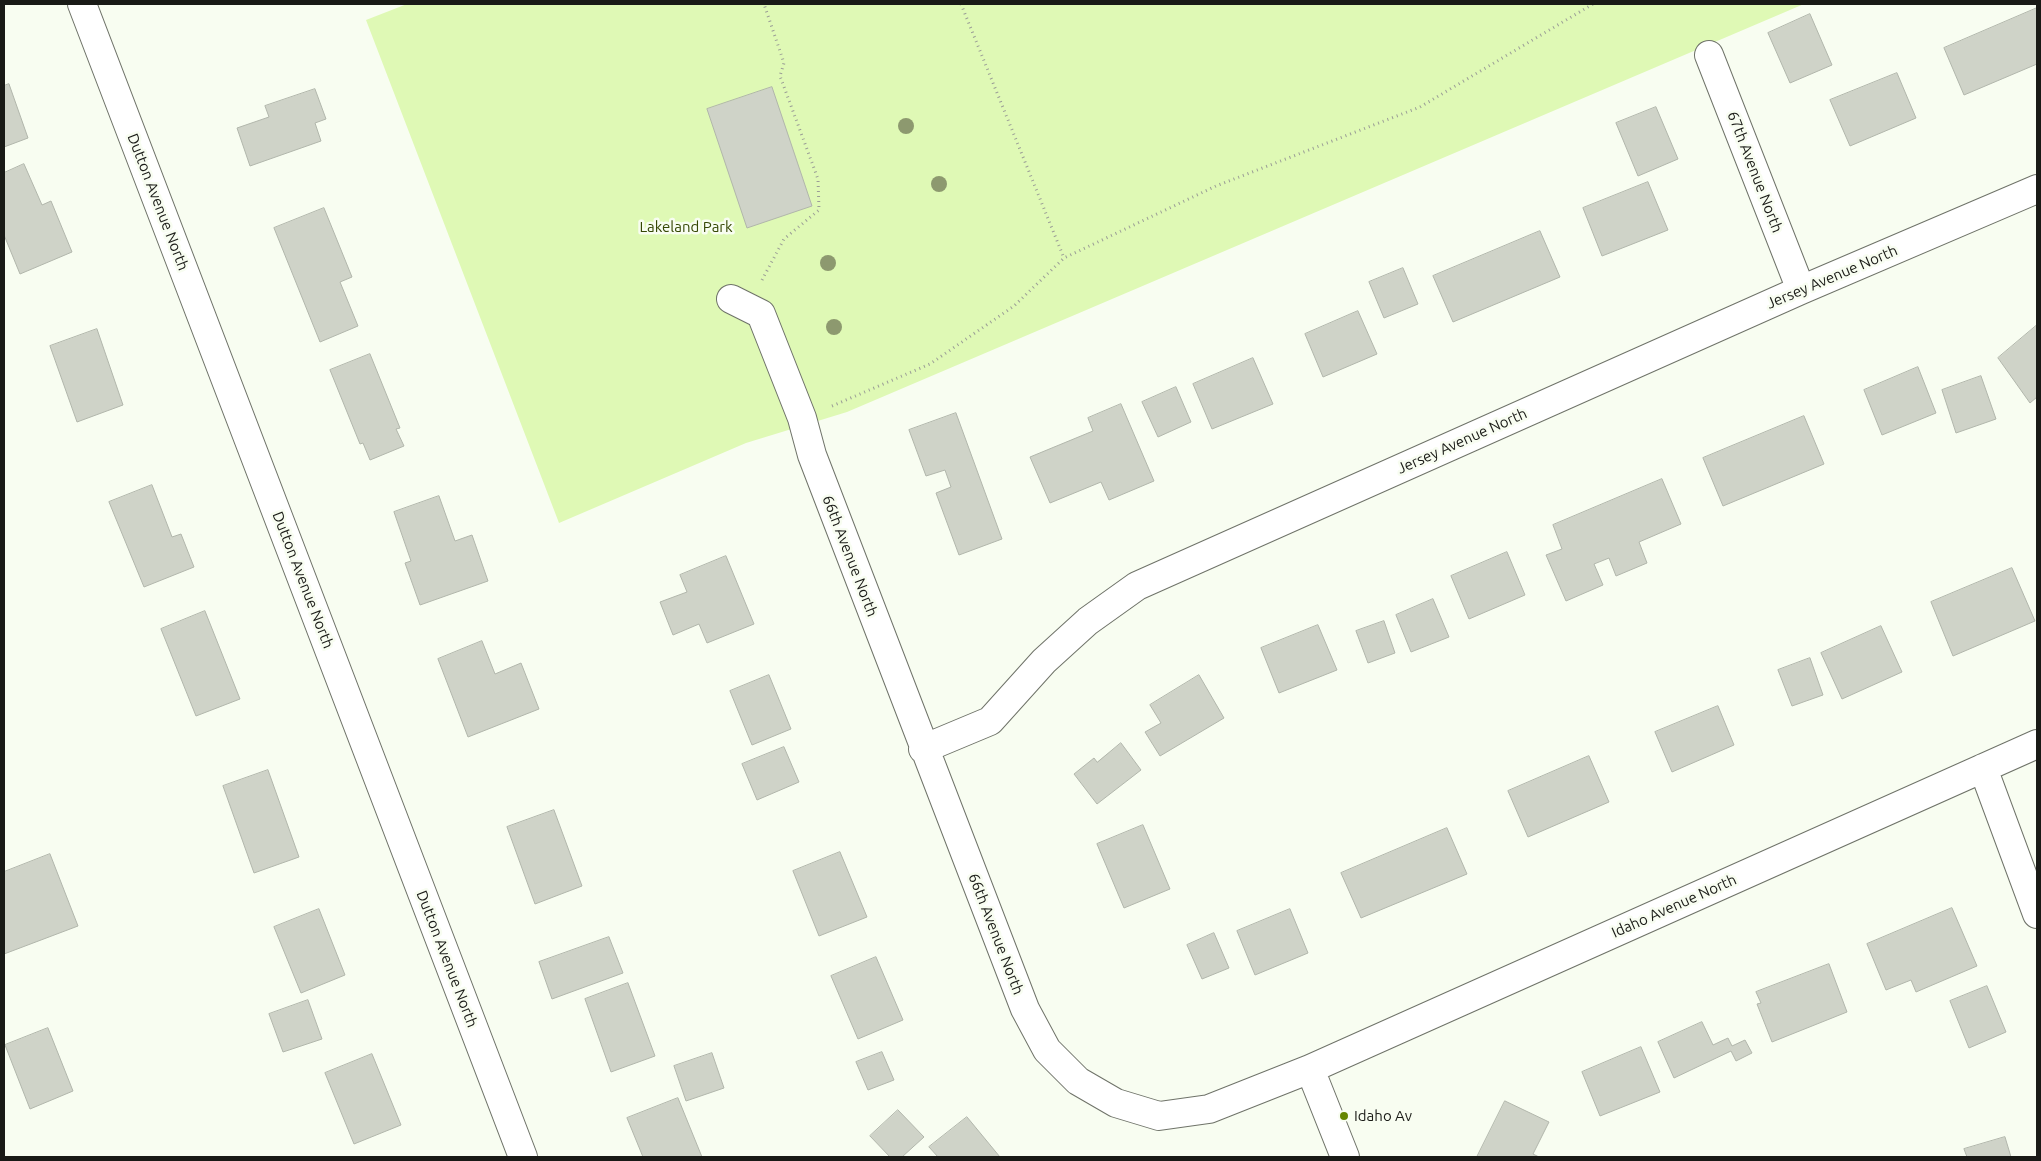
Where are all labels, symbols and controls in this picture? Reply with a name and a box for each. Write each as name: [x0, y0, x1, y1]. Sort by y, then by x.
street label: 67th Avenue North: [1724, 109, 1786, 235]
street label: Dutton Avenue North: [124, 131, 192, 273]
park label: Lakeland Park: [639, 218, 733, 236]
street label: Jersey Avenue North: [1764, 241, 1900, 313]
street label: Jersey Avenue North: [1394, 404, 1530, 478]
street label: 66th Avenue North: [819, 493, 881, 619]
street label: Dutton Avenue North: [269, 509, 337, 651]
street label: Idaho Avenue North: [1609, 870, 1739, 942]
street label: 66th Avenue North: [965, 871, 1027, 997]
street label: Dutton Avenue North: [413, 888, 481, 1030]
place label: Idaho Av: [1354, 1107, 1412, 1125]
marker: Idaho Av: [1338, 1110, 1350, 1122]

